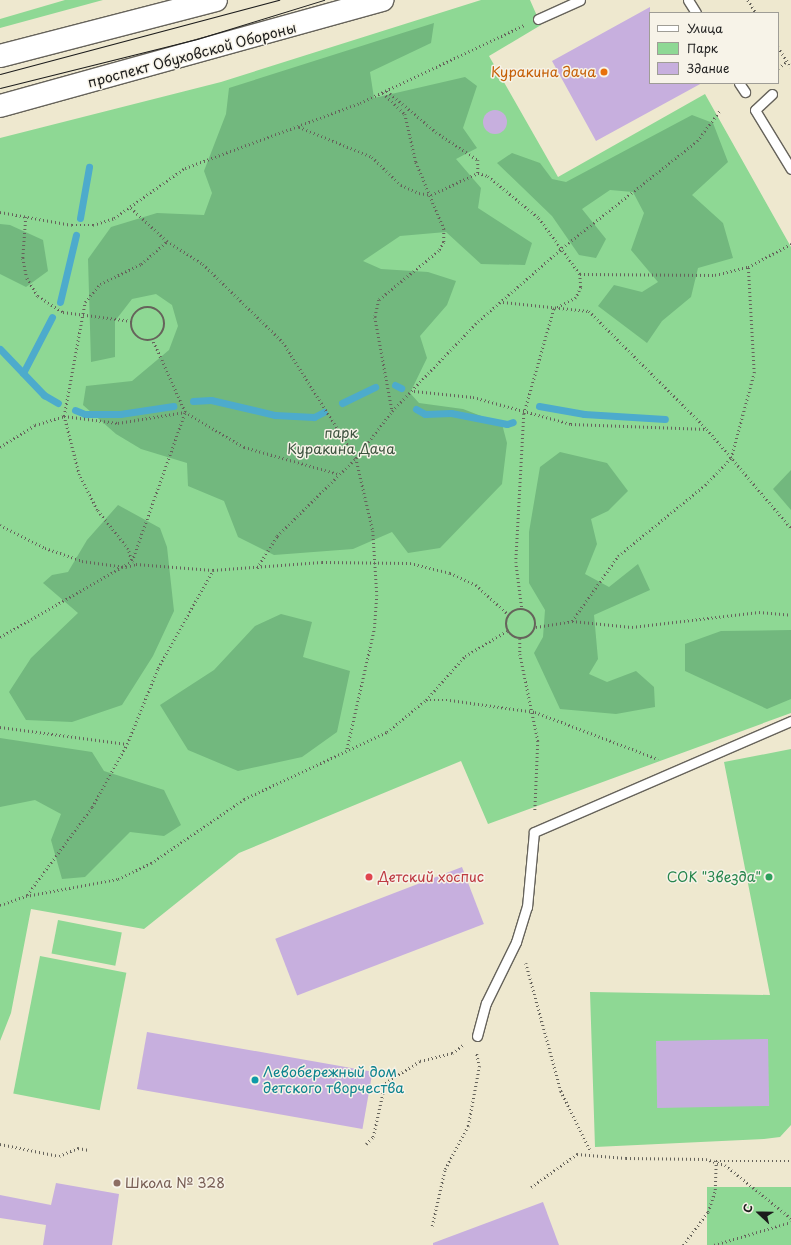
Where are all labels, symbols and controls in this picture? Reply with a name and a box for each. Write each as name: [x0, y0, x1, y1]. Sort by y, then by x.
legend: [649, 12, 779, 84]
street label: проспект Обуховской Обороны: [85, 19, 299, 91]
text: Улица: [687, 19, 723, 37]
text: Парк: [687, 39, 718, 57]
text: Здание: [687, 59, 729, 77]
place label: Куракина дача: [489, 64, 596, 80]
marker: Куракина дача: [599, 67, 609, 77]
park label: парк Куракина Дача: [287, 425, 395, 458]
place label: Детский хоспис: [378, 869, 484, 885]
place label: СОК "Звезда": [667, 869, 761, 885]
marker: Детский хоспис: [363, 871, 375, 883]
marker: СОК "Звезда": [764, 872, 774, 882]
place label: Левобережный дом детского творчества: [263, 1064, 404, 1096]
marker: Левобережный дом детского творчества: [250, 1075, 260, 1085]
place label: Школа № 328: [125, 1175, 226, 1191]
marker: Школа № 328: [112, 1178, 122, 1188]
north arrow: [739, 1193, 779, 1233]
text: С: [738, 1201, 757, 1215]

